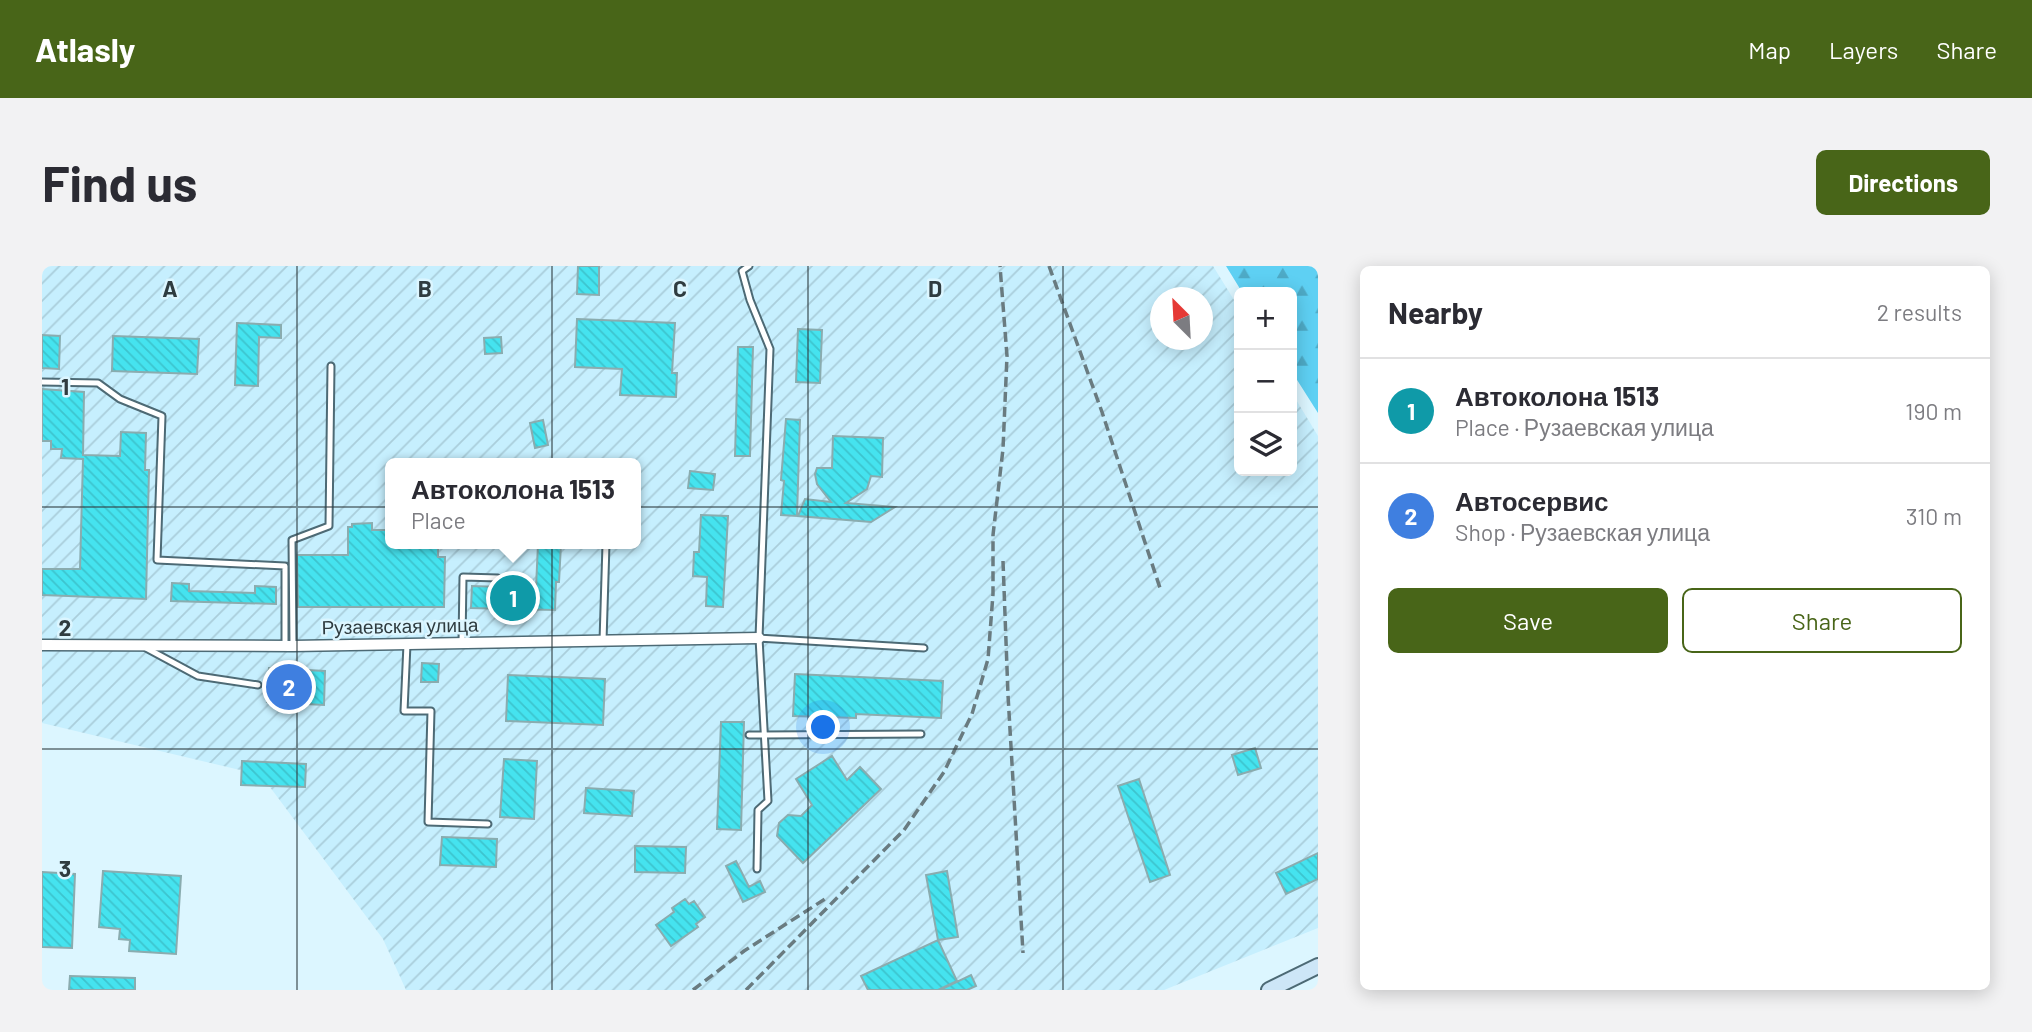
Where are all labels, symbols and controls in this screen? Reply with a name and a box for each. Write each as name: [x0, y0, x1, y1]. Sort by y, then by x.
text: Atlasly: [35, 29, 135, 69]
text: Map: [1748, 35, 1791, 64]
text: Layers: [1829, 35, 1898, 64]
text: Share: [1936, 35, 1997, 64]
button: Directions: [1816, 150, 1990, 215]
text: Find us: [42, 153, 197, 212]
text: A: [162, 274, 178, 302]
text: B: [418, 274, 432, 302]
text: C: [673, 274, 687, 302]
text: D: [928, 274, 942, 302]
north arrow: [1150, 287, 1213, 350]
map controls: [1234, 287, 1297, 476]
button: +: [1234, 287, 1297, 350]
text: Nearby: [1388, 294, 1483, 330]
text: 2 results: [1877, 298, 1962, 326]
button: −: [1234, 350, 1297, 413]
text: 1: [61, 372, 69, 400]
text: Автоколона 1513: [1455, 380, 1659, 411]
text: 1: [1407, 397, 1415, 425]
text: 190 m: [1905, 397, 1962, 425]
button: layers: [1234, 413, 1297, 476]
text: Place · Рузаевская улица: [1455, 413, 1714, 441]
popup: [385, 458, 641, 549]
text: Автоколона 1513: [411, 473, 615, 504]
text: Автосервис: [1455, 485, 1609, 516]
text: 2: [1405, 502, 1417, 530]
text: 310 m: [1906, 502, 1962, 530]
text: Place: [411, 506, 466, 534]
text: Shop · Рузаевская улица: [1455, 518, 1710, 546]
pin: 1: [490, 572, 536, 624]
button: Save: [1388, 588, 1668, 653]
button: Share: [1682, 588, 1962, 653]
text: 2: [59, 613, 71, 641]
street label: Рузаевская улица: [321, 613, 479, 638]
pin: 2: [266, 661, 312, 713]
your location: [806, 710, 840, 744]
text: 3: [59, 854, 71, 882]

